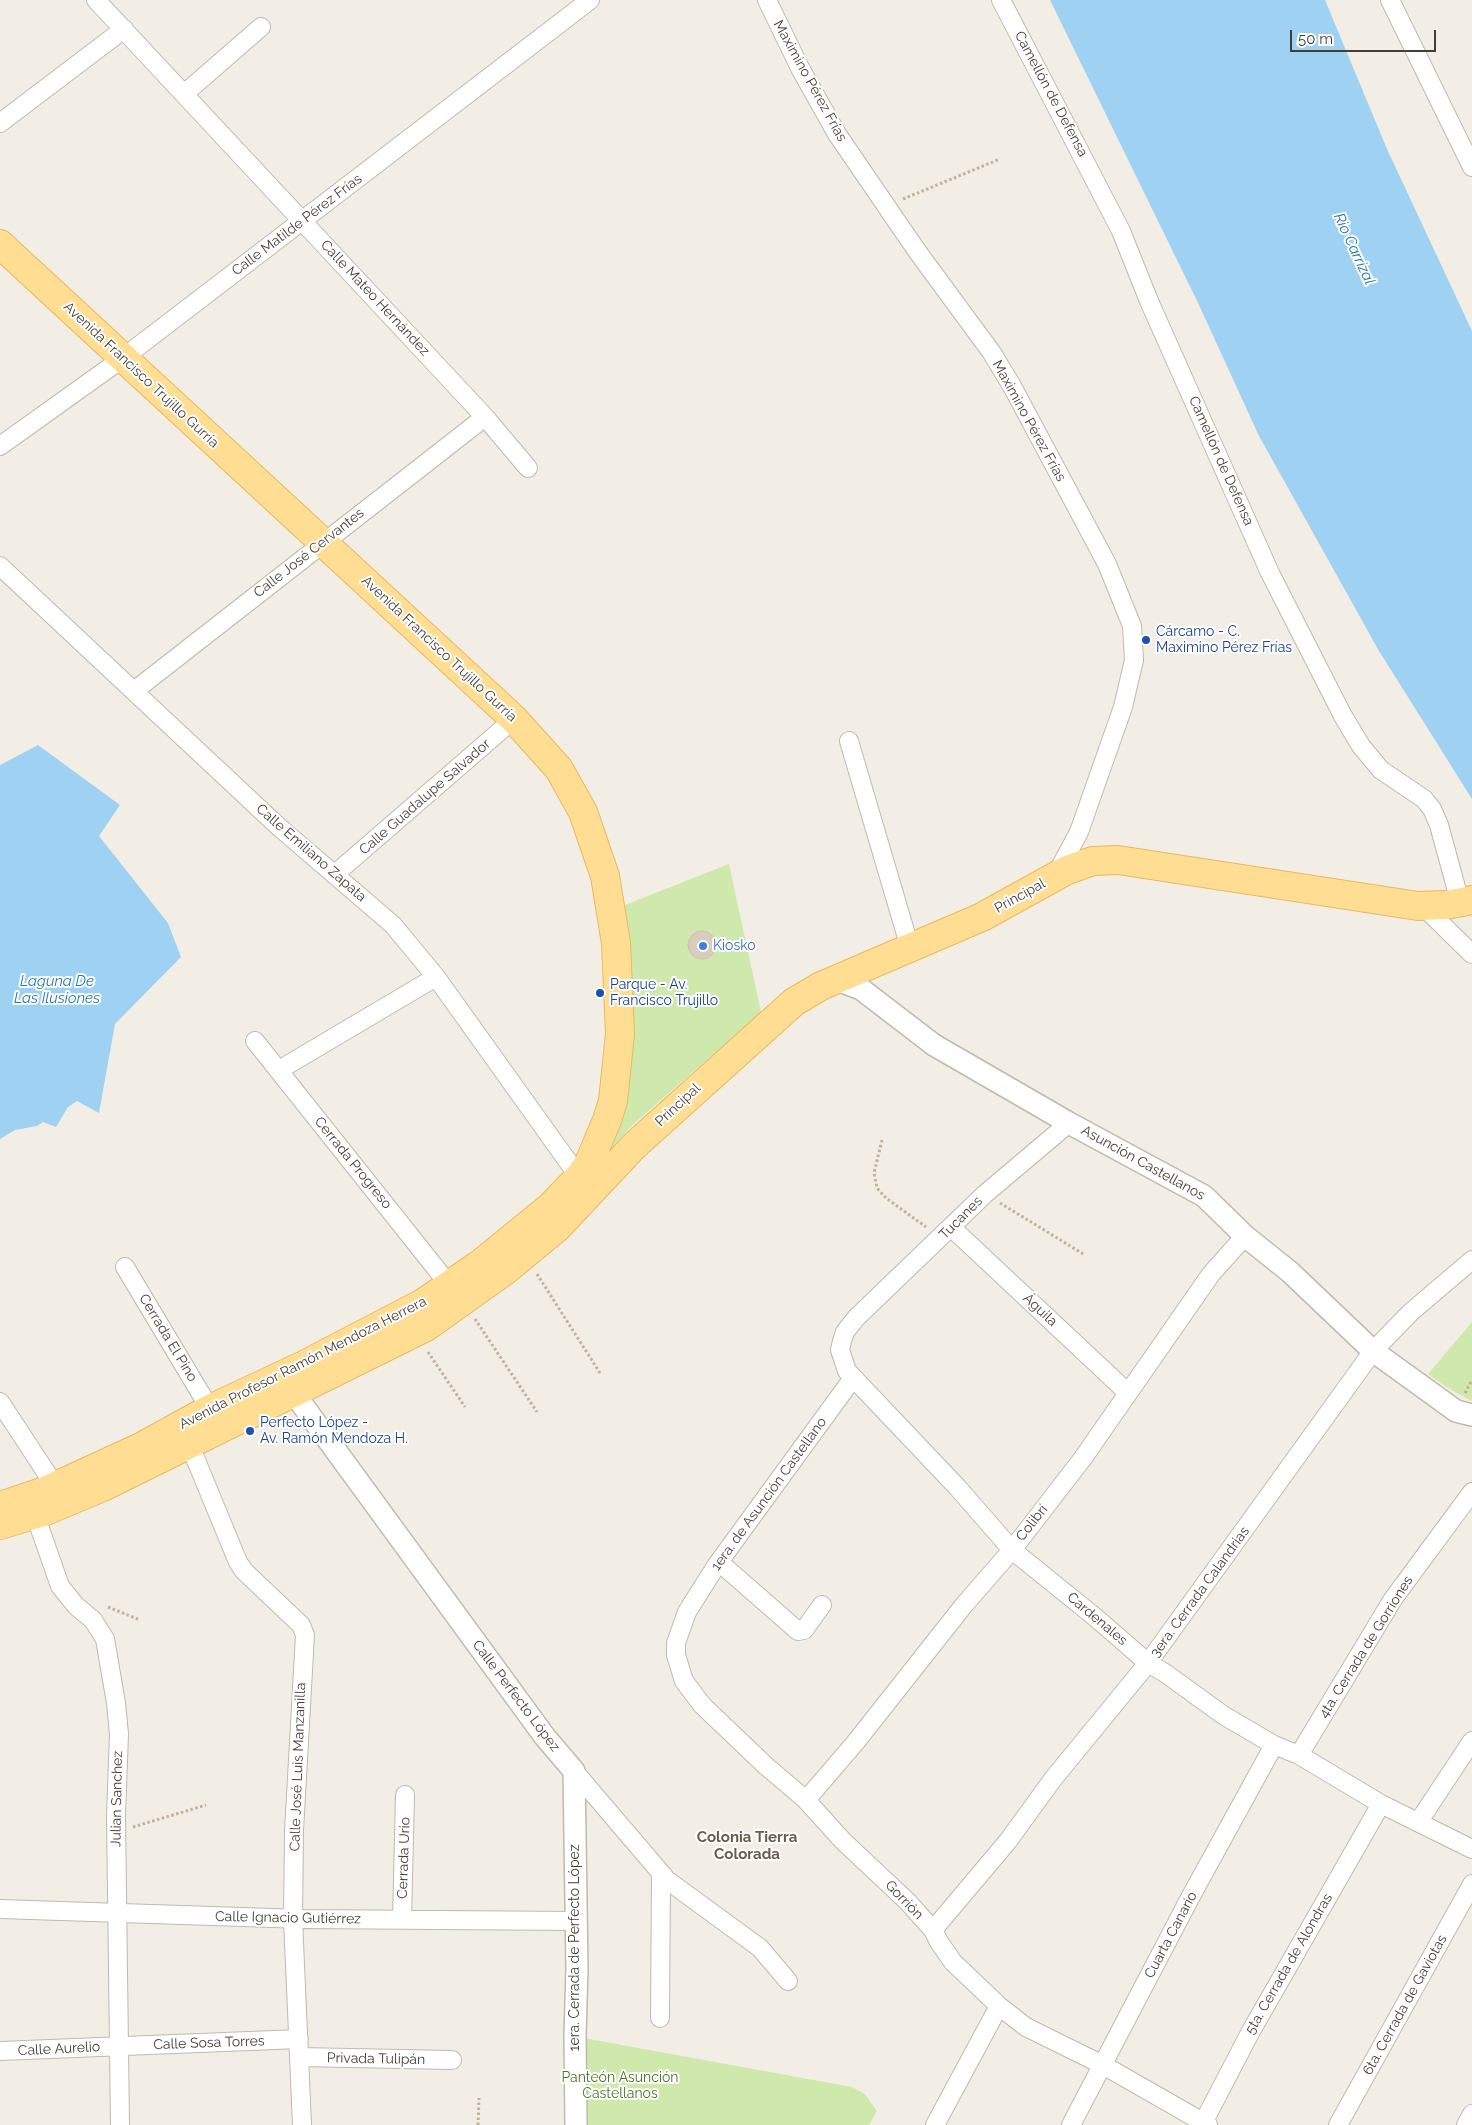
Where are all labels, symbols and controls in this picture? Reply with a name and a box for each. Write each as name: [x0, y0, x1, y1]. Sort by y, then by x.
street label: Maximino Pérez Frías: [770, 17, 850, 145]
scale bar: [1292, 20, 1438, 52]
street label: Camellón de Defensa: [1011, 28, 1091, 160]
text: 50 m: [1298, 30, 1333, 48]
street label: Calle Matilde Pérez Frías: [229, 171, 365, 279]
water label: Rio Carrizal: [1330, 210, 1378, 288]
street label: Calle Mateo Hernández: [317, 237, 433, 359]
street label: Avenida Francisco Trujillo Gurría: [60, 299, 222, 451]
street label: Maximino Pérez Frías: [989, 357, 1069, 485]
street label: Camellón de Defensa: [1185, 394, 1257, 528]
street label: Calle José Cervantes: [250, 505, 368, 601]
street label: Avenida Francisco Trujillo Gurría: [358, 573, 520, 725]
place label: Cárcamo - C. Maximino Pérez Frías: [1156, 624, 1292, 656]
marker: Cárcamo - C. Maximino Pérez Frías: [1140, 634, 1152, 646]
street label: Calle Guadalupe Salvador: [356, 736, 494, 858]
street label: Calle Emiliano Zapata: [252, 801, 370, 905]
street label: Principal: [992, 875, 1048, 917]
place label: Kiosko: [713, 938, 756, 954]
marker: Kiosko: [697, 940, 709, 952]
water label: Laguna De Las Ilusiones: [14, 972, 100, 1007]
place label: Parque - Av. Francisco Trujillo: [610, 977, 718, 1010]
marker: Parque - Av. Francisco Trujillo: [594, 987, 606, 999]
street label: Principal: [652, 1080, 704, 1130]
street label: Cerrada Progreso: [311, 1114, 395, 1212]
street label: Asunción Castellanos: [1078, 1122, 1208, 1204]
street label: Tucanes: [936, 1193, 986, 1243]
street label: Águila: [1019, 1290, 1061, 1330]
street label: Cerrada El Pino: [135, 1291, 201, 1385]
street label: Avenida Profesor Ramón Mendoza Herrera: [177, 1293, 429, 1433]
street label: 1era. de Asunción Castellano: [708, 1414, 830, 1574]
place label: Perfecto López - Av. Ramón Mendoza H.: [260, 1415, 408, 1448]
marker: Perfecto López - Av. Ramón Mendoza H.: [244, 1425, 256, 1437]
street label: Colibrí: [1013, 1502, 1051, 1544]
street label: 3era. Cerrada Calandrias: [1147, 1523, 1253, 1661]
street label: 4ta. Cerrada de Gorriones: [1315, 1573, 1417, 1721]
street label: Cardenales: [1063, 1589, 1131, 1649]
street label: Calle Perfecto López: [469, 1637, 563, 1755]
street label: Calle José Luis Manzanilla: [287, 1682, 309, 1852]
street label: Julian Sanchez: [108, 1751, 126, 1847]
street label: Cerrada Urio: [394, 1817, 414, 1899]
district label: Colonia Tierra Colorada: [697, 1828, 797, 1863]
street label: 1era. Cerrada de Perfecto López: [567, 1844, 583, 2052]
street label: Gorrión: [881, 1877, 927, 1923]
street label: Cuarta Canario: [1141, 1889, 1201, 1981]
street label: 5ta. Cerrada de Alondras: [1242, 1891, 1336, 2037]
street label: Calle Ignacio Gutiérrez: [215, 1908, 361, 1928]
street label: 6ta. Cerrada de Gaviotas: [1359, 1932, 1451, 2078]
street label: Calle Sosa Torres: [153, 2033, 265, 2053]
street label: Calle Aurelio: [17, 2038, 101, 2060]
street label: Privada Tulipán: [327, 2050, 425, 2068]
park label: Panteón Asunción Castellanos: [561, 2070, 679, 2102]

